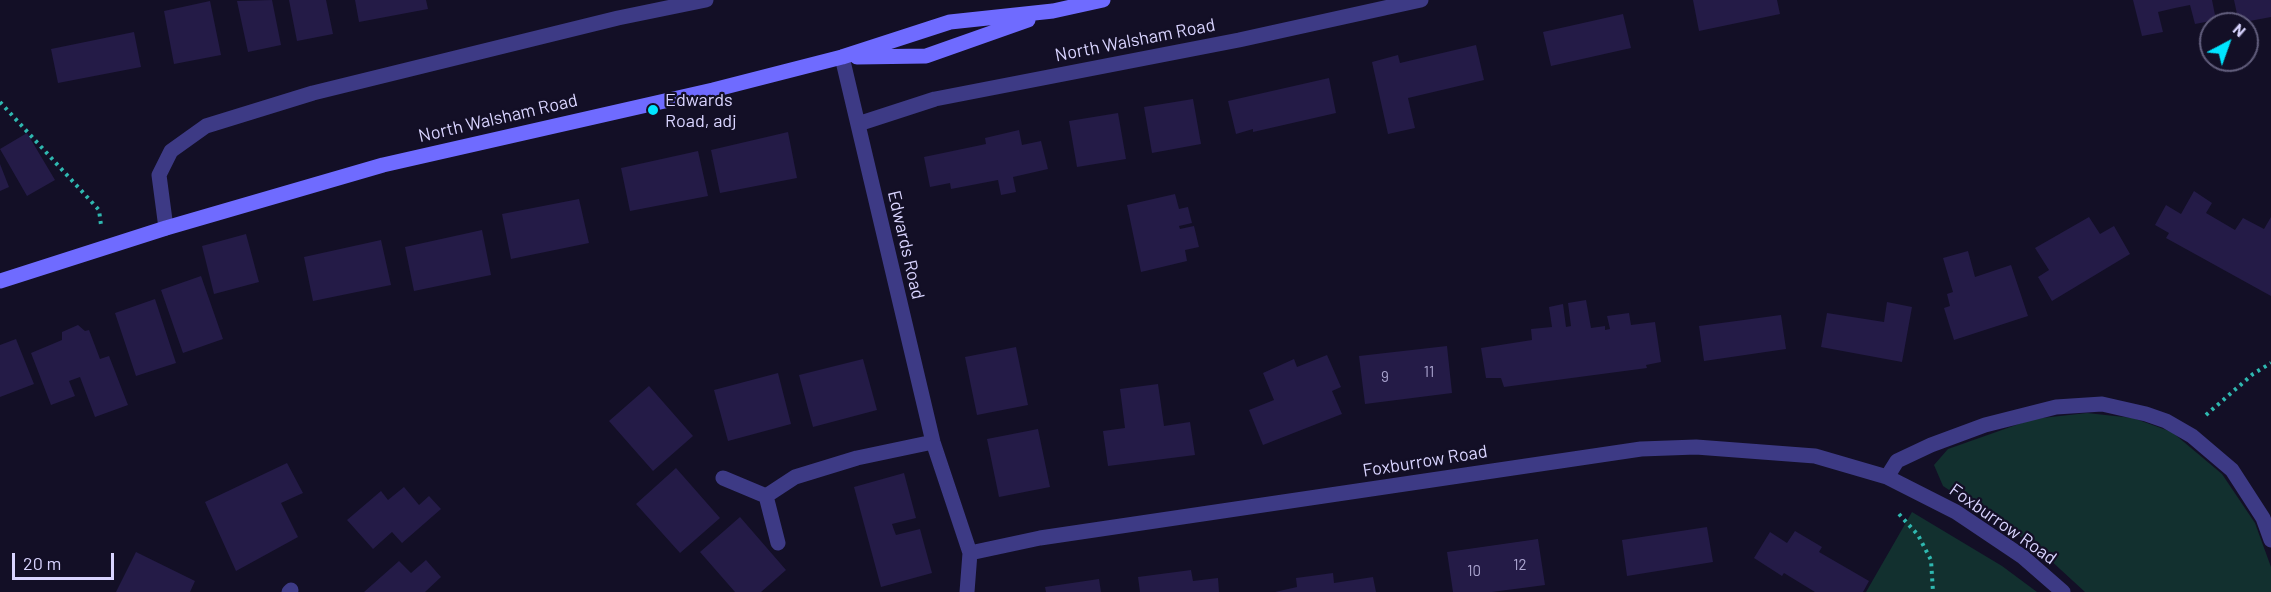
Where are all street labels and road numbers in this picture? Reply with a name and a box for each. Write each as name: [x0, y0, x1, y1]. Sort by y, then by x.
street label: North Walsham Road: [1053, 14, 1217, 66]
street label: North Walsham Road: [416, 89, 580, 147]
street label: Edwards Road: [883, 188, 929, 302]
street label: Foxburrow Road: [1361, 440, 1489, 482]
street label: Foxburrow Road: [1945, 479, 2061, 569]

